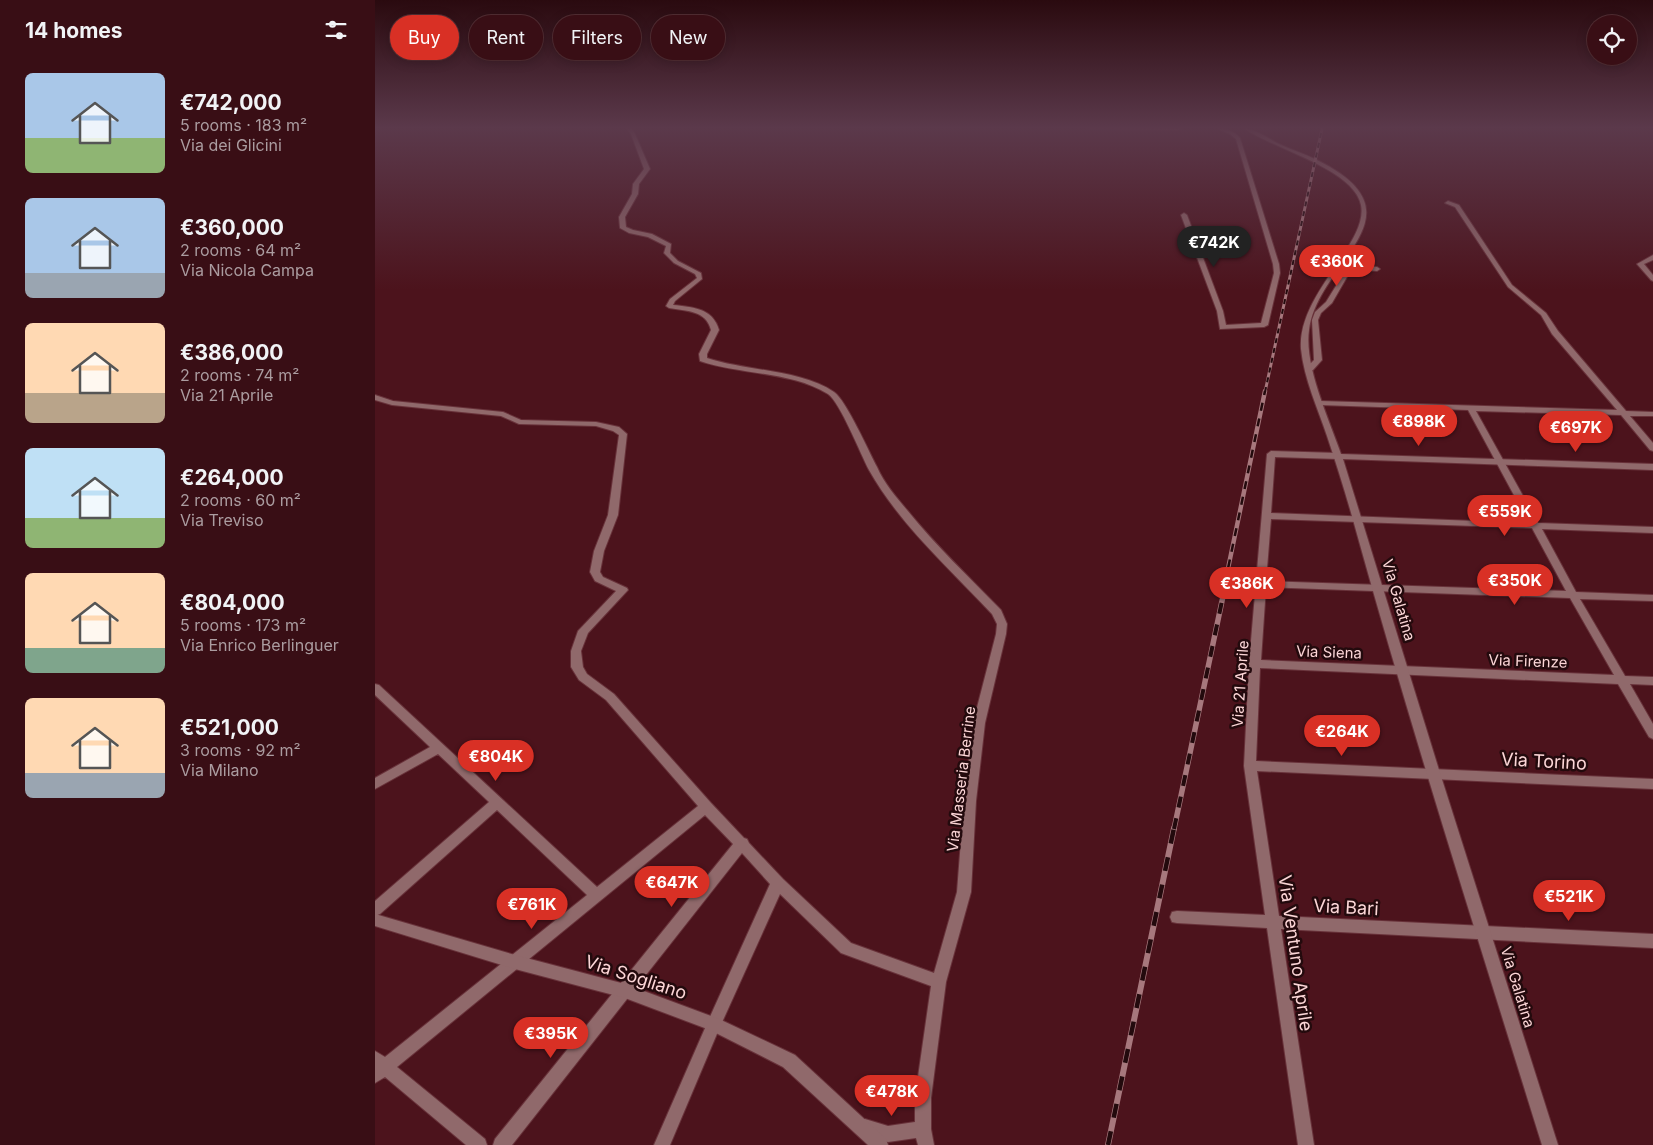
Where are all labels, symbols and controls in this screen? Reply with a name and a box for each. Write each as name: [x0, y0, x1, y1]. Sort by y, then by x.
chip: Buy: [390, 15, 459, 60]
chip: Rent: [469, 15, 543, 60]
chip: Filters: [553, 15, 641, 60]
chip: New: [651, 15, 725, 60]
map controls: [1587, 15, 1637, 65]
button: locate: [1587, 15, 1637, 65]
icon: filters: [322, 16, 350, 44]
text: 14 homes: [25, 18, 123, 43]
text: €742,000: [180, 90, 282, 115]
icon: home: [65, 93, 125, 153]
text: 5 rooms · 183 m²: [180, 115, 307, 135]
text: Via dei Glicini: [180, 135, 282, 155]
text: €360,000: [180, 215, 284, 240]
icon: home: [65, 218, 125, 278]
pin: €742K: [1179, 226, 1249, 268]
text: €742K: [1188, 232, 1240, 252]
text: 2 rooms · 64 m²: [180, 240, 301, 260]
pin: €360K: [1302, 244, 1372, 287]
text: €360K: [1310, 251, 1364, 271]
text: Via Nicola Campa: [180, 260, 314, 280]
text: €386,000: [180, 340, 284, 365]
icon: home: [65, 343, 125, 403]
text: 2 rooms · 74 m²: [180, 365, 299, 385]
text: Via 21 Aprile: [180, 385, 273, 405]
pin: €898K: [1384, 404, 1454, 447]
pin: €697K: [1541, 410, 1611, 453]
text: €898K: [1392, 411, 1446, 431]
text: €697K: [1550, 417, 1602, 437]
text: €264,000: [180, 465, 284, 490]
icon: home: [65, 468, 125, 528]
text: 2 rooms · 60 m²: [180, 490, 301, 510]
pin: €559K: [1470, 494, 1540, 537]
text: €559K: [1478, 501, 1532, 521]
text: Via Treviso: [180, 510, 264, 530]
street label: Via Galatina: [1378, 557, 1420, 643]
pin: €350K: [1480, 564, 1550, 606]
pin: €386K: [1212, 566, 1282, 609]
text: €350K: [1488, 570, 1542, 590]
text: €386K: [1220, 573, 1274, 593]
text: €804,000: [180, 590, 285, 615]
icon: home: [65, 593, 125, 653]
text: 5 rooms · 173 m²: [180, 615, 306, 635]
text: Via Enrico Berlinguer: [180, 635, 339, 655]
street label: Via 21 Aprile: [1227, 640, 1253, 728]
street label: Via Siena: [1296, 641, 1362, 663]
street label: Via Firenze: [1488, 650, 1568, 672]
street label: Via Masseria Berrine: [943, 705, 979, 853]
pin: €264K: [1307, 714, 1377, 757]
text: €521,000: [180, 715, 279, 740]
icon: home: [65, 718, 125, 778]
text: €264K: [1315, 721, 1369, 741]
text: 3 rooms · 92 m²: [180, 740, 301, 760]
pin: €804K: [461, 740, 531, 782]
text: €804K: [469, 746, 523, 766]
street label: Via Torino: [1501, 748, 1587, 774]
text: Via Milano: [180, 760, 259, 780]
pin: €647K: [637, 866, 707, 908]
text: €647K: [646, 872, 698, 892]
street label: Via Ventuno Aprile: [1275, 874, 1317, 1032]
pin: €521K: [1534, 880, 1604, 922]
text: €521K: [1544, 886, 1594, 906]
pin: €761K: [497, 888, 567, 930]
text: €761K: [508, 894, 556, 914]
street label: Via Bari: [1313, 895, 1379, 919]
street label: Via Galatina: [1497, 944, 1539, 1030]
street label: Via Sogliano: [583, 951, 689, 1003]
pin: €395K: [516, 1016, 586, 1059]
text: €395K: [524, 1023, 578, 1043]
pin: €478K: [857, 1074, 927, 1117]
text: €478K: [866, 1081, 918, 1101]

